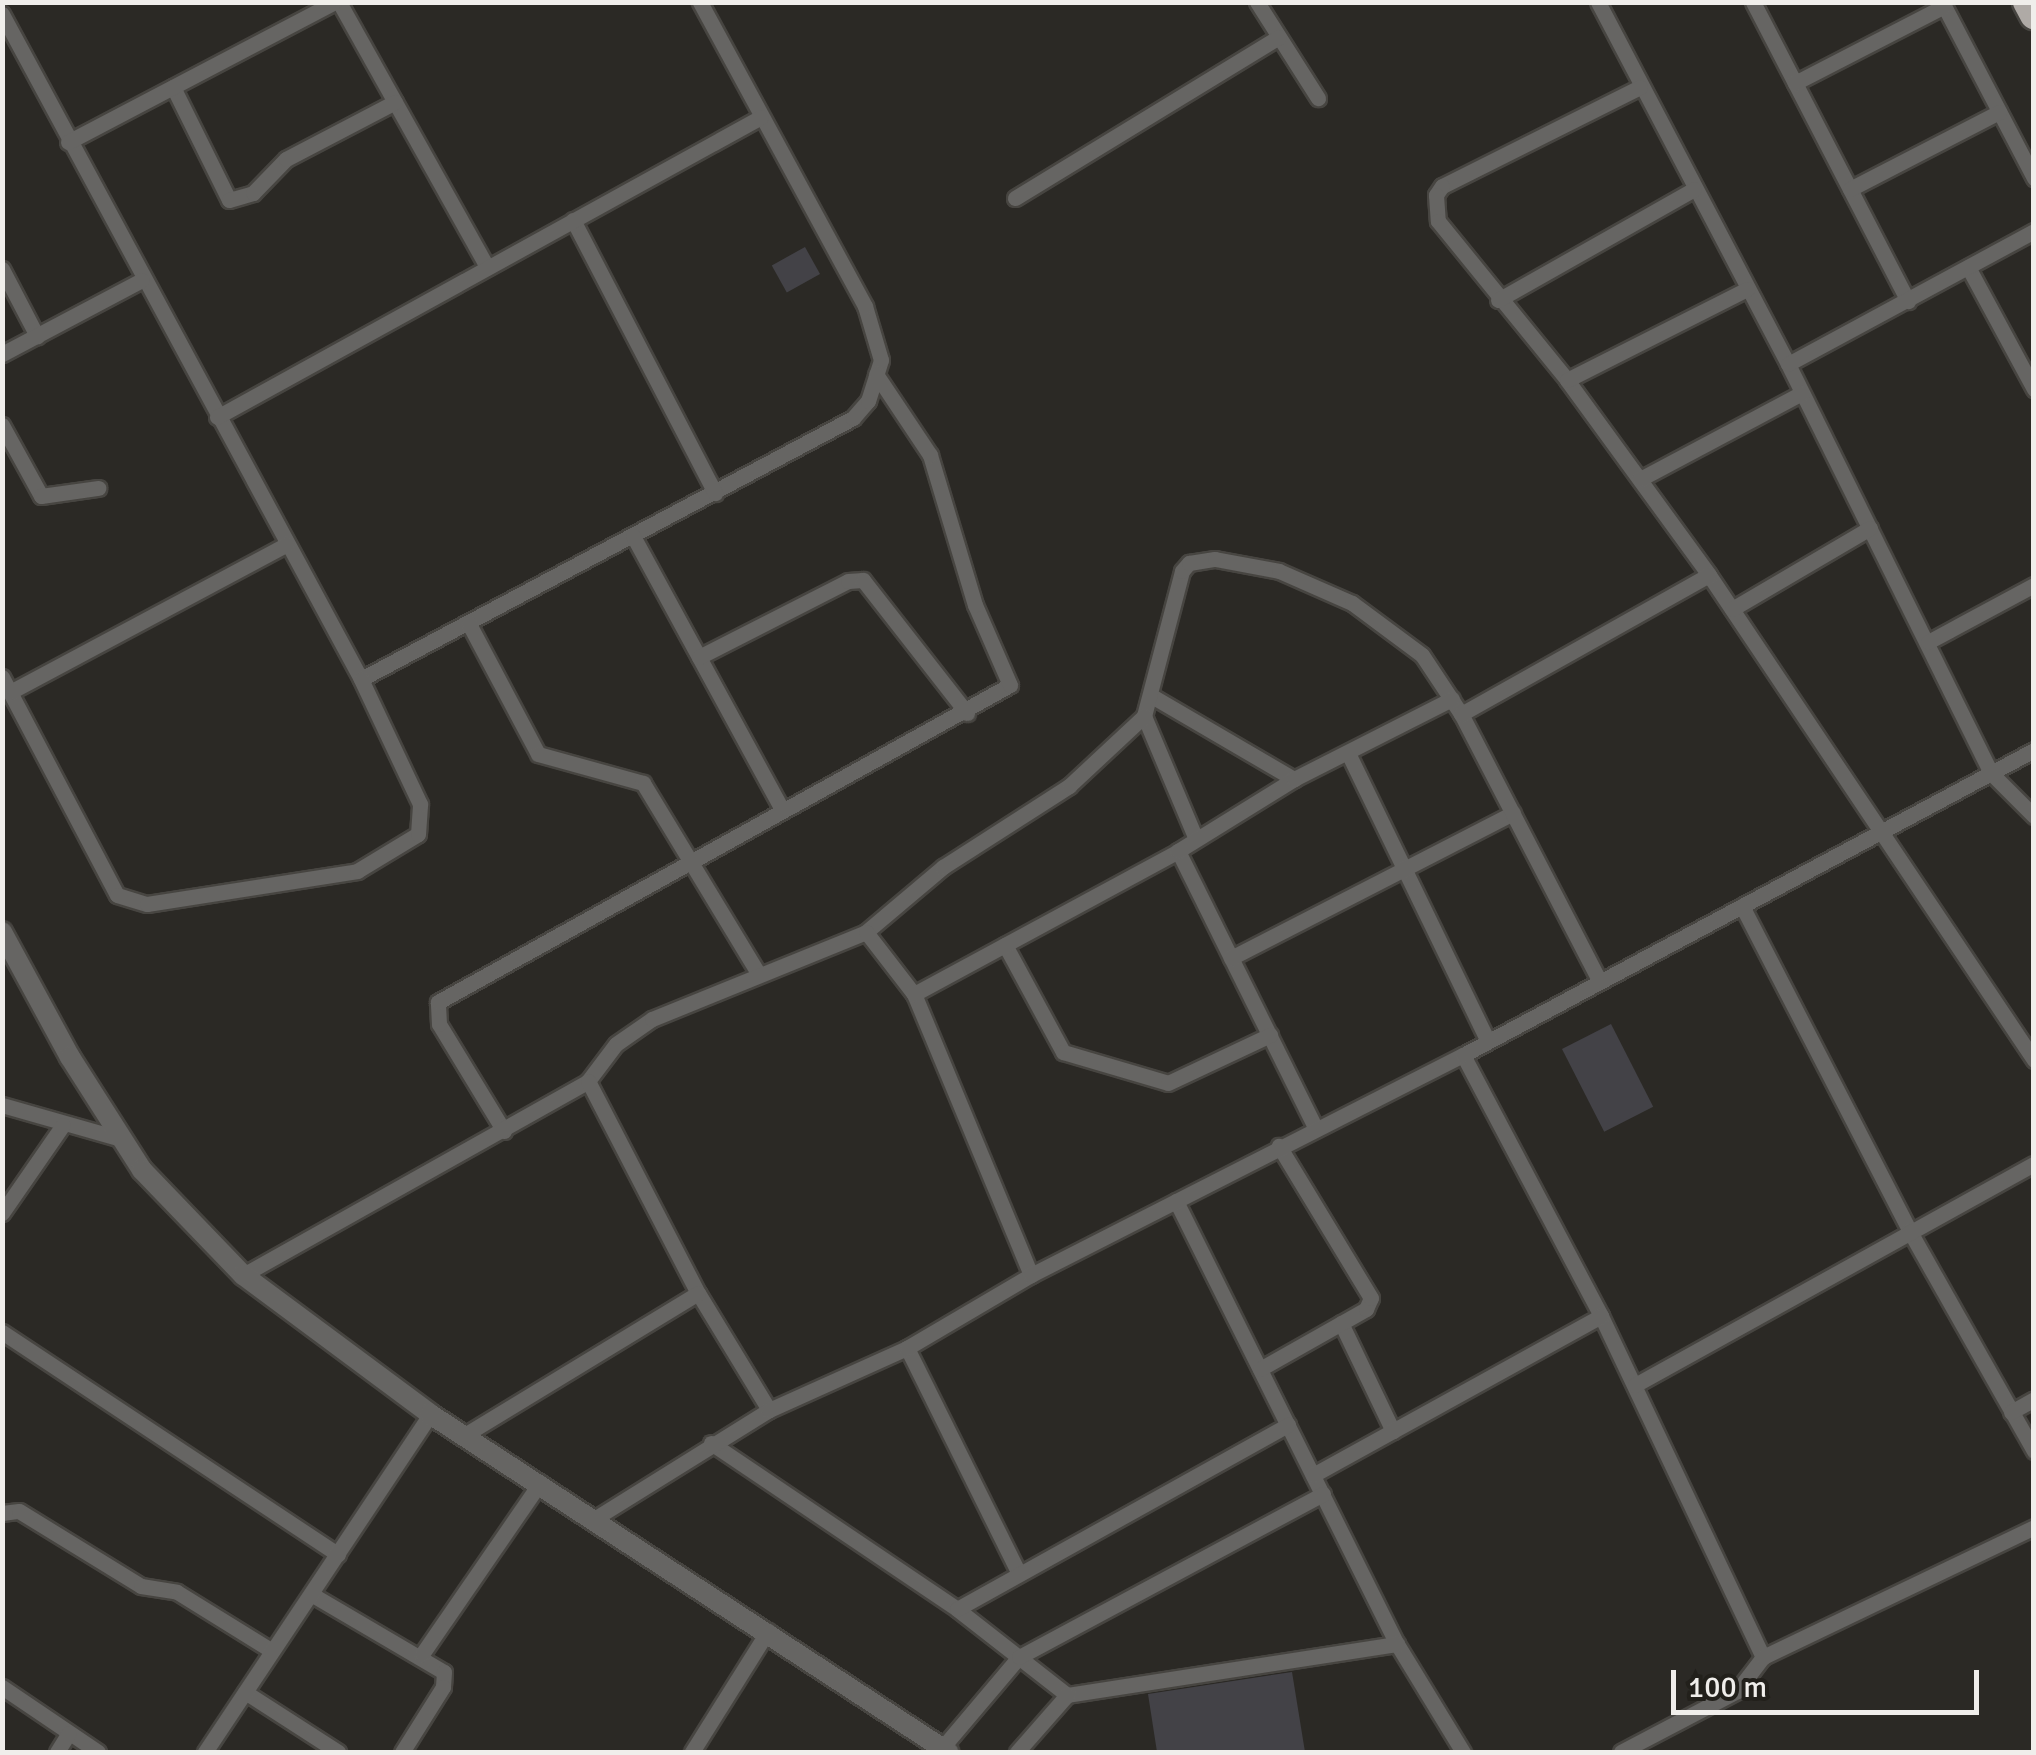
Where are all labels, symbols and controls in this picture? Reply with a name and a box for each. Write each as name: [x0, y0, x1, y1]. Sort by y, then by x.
scale bar: [1676, 1650, 1984, 1712]
text: 100 m: [1688, 1669, 1767, 1706]

